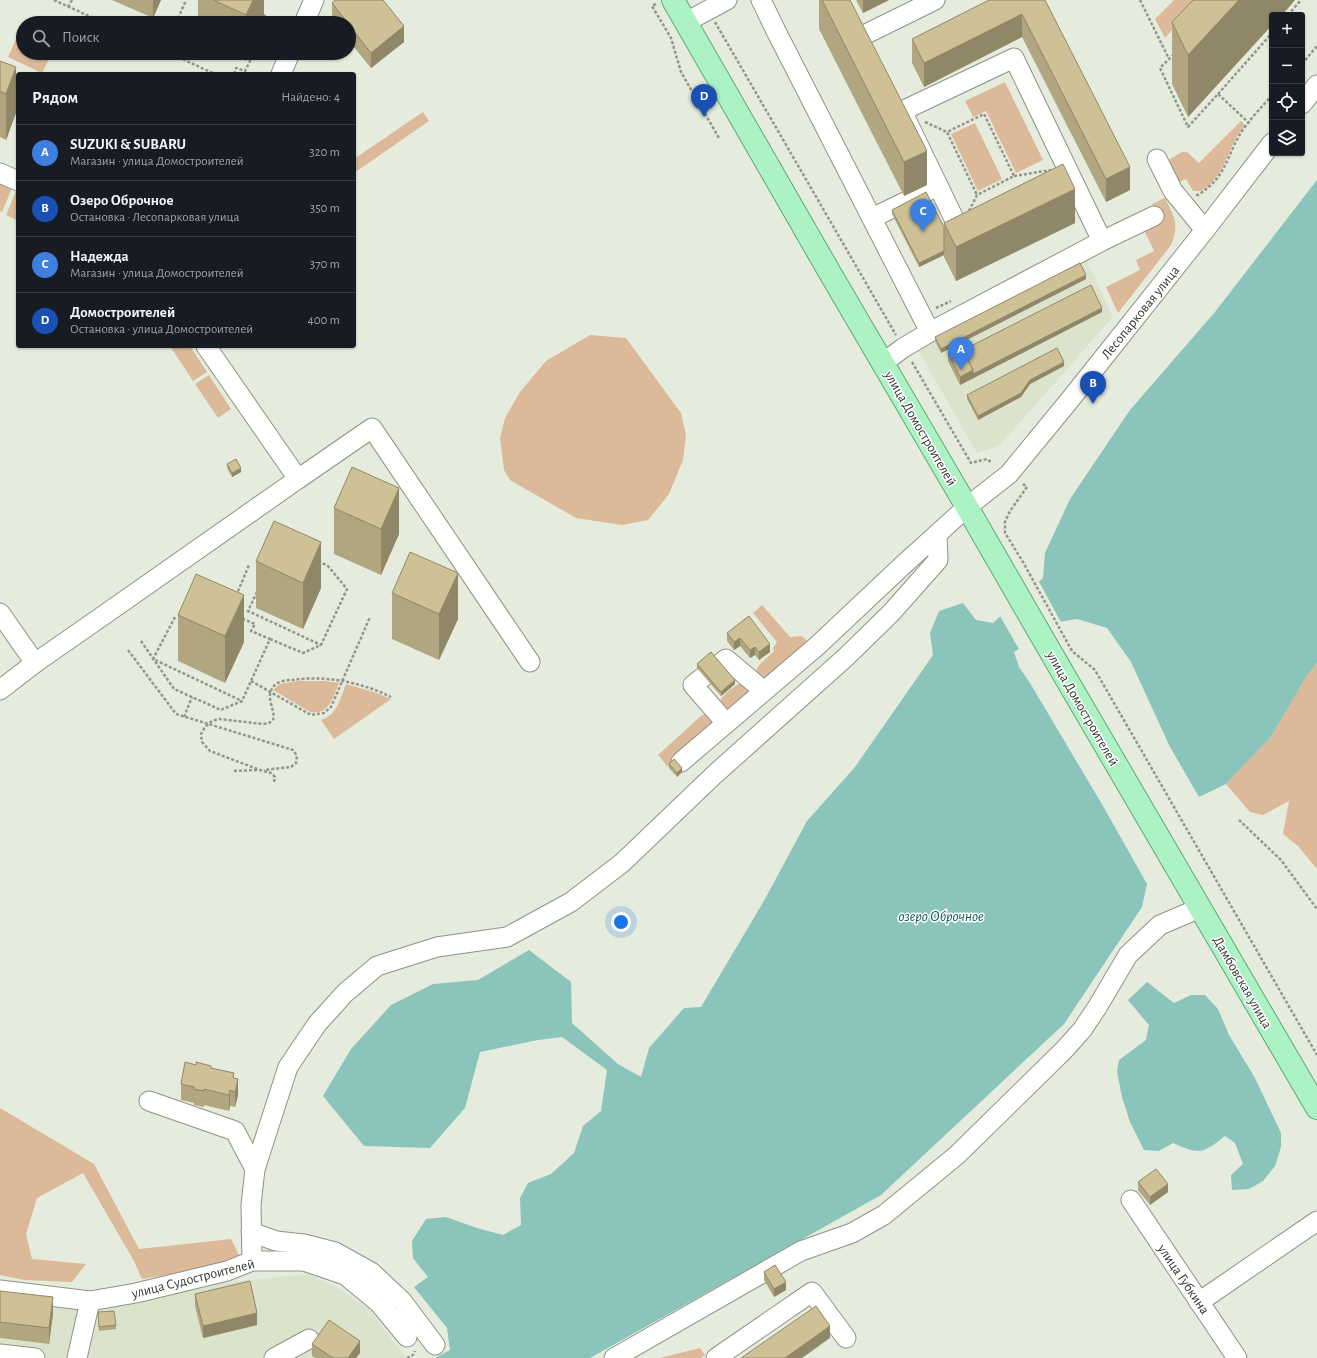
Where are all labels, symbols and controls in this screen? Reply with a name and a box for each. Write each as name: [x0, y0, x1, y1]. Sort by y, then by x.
map controls: [1269, 12, 1305, 156]
button: +: [1269, 12, 1305, 48]
search box: [16, 16, 356, 60]
icon: search: [30, 27, 52, 49]
text: Поиск: [62, 30, 100, 45]
button: −: [1269, 48, 1305, 84]
pin: D: [691, 84, 717, 117]
button: locate: [1269, 84, 1305, 120]
text: Рядом: [32, 89, 78, 106]
text: Найдено: 4: [281, 91, 340, 104]
button: layers: [1269, 120, 1305, 156]
text: SUZUKI & SUBARU: [70, 137, 186, 152]
text: A: [41, 146, 49, 159]
text: 320 m: [309, 146, 340, 159]
text: Магазин · улица Домостроителей: [70, 155, 244, 168]
text: Озеро Оброчное: [70, 193, 174, 208]
pin: C: [910, 199, 936, 232]
text: B: [41, 202, 49, 215]
text: 350 m: [310, 202, 340, 215]
text: Остановка · Лесопарковая улица: [70, 211, 239, 224]
text: Надежда: [70, 249, 129, 264]
text: C: [42, 258, 48, 271]
text: 370 m: [310, 258, 340, 271]
street label: Лесопарковая улица: [1099, 263, 1183, 362]
text: Магазин · улица Домостроителей: [70, 267, 244, 280]
text: Домостроителей: [70, 305, 175, 320]
text: D: [41, 314, 49, 327]
text: 400 m: [307, 314, 340, 327]
text: Остановка · улица Домостроителей: [70, 323, 253, 336]
pin: A: [948, 337, 974, 370]
street label: улица Домостроителей: [881, 368, 959, 488]
pin: B: [1080, 371, 1106, 404]
street label: улица Домостроителей: [1043, 648, 1121, 768]
water label: озеро Оброчное: [898, 909, 984, 924]
your location: [611, 912, 631, 932]
street label: Дамбовская улица: [1210, 934, 1274, 1032]
street label: улица Губкина: [1154, 1241, 1212, 1318]
street label: улица Судостроителей: [129, 1257, 256, 1301]

